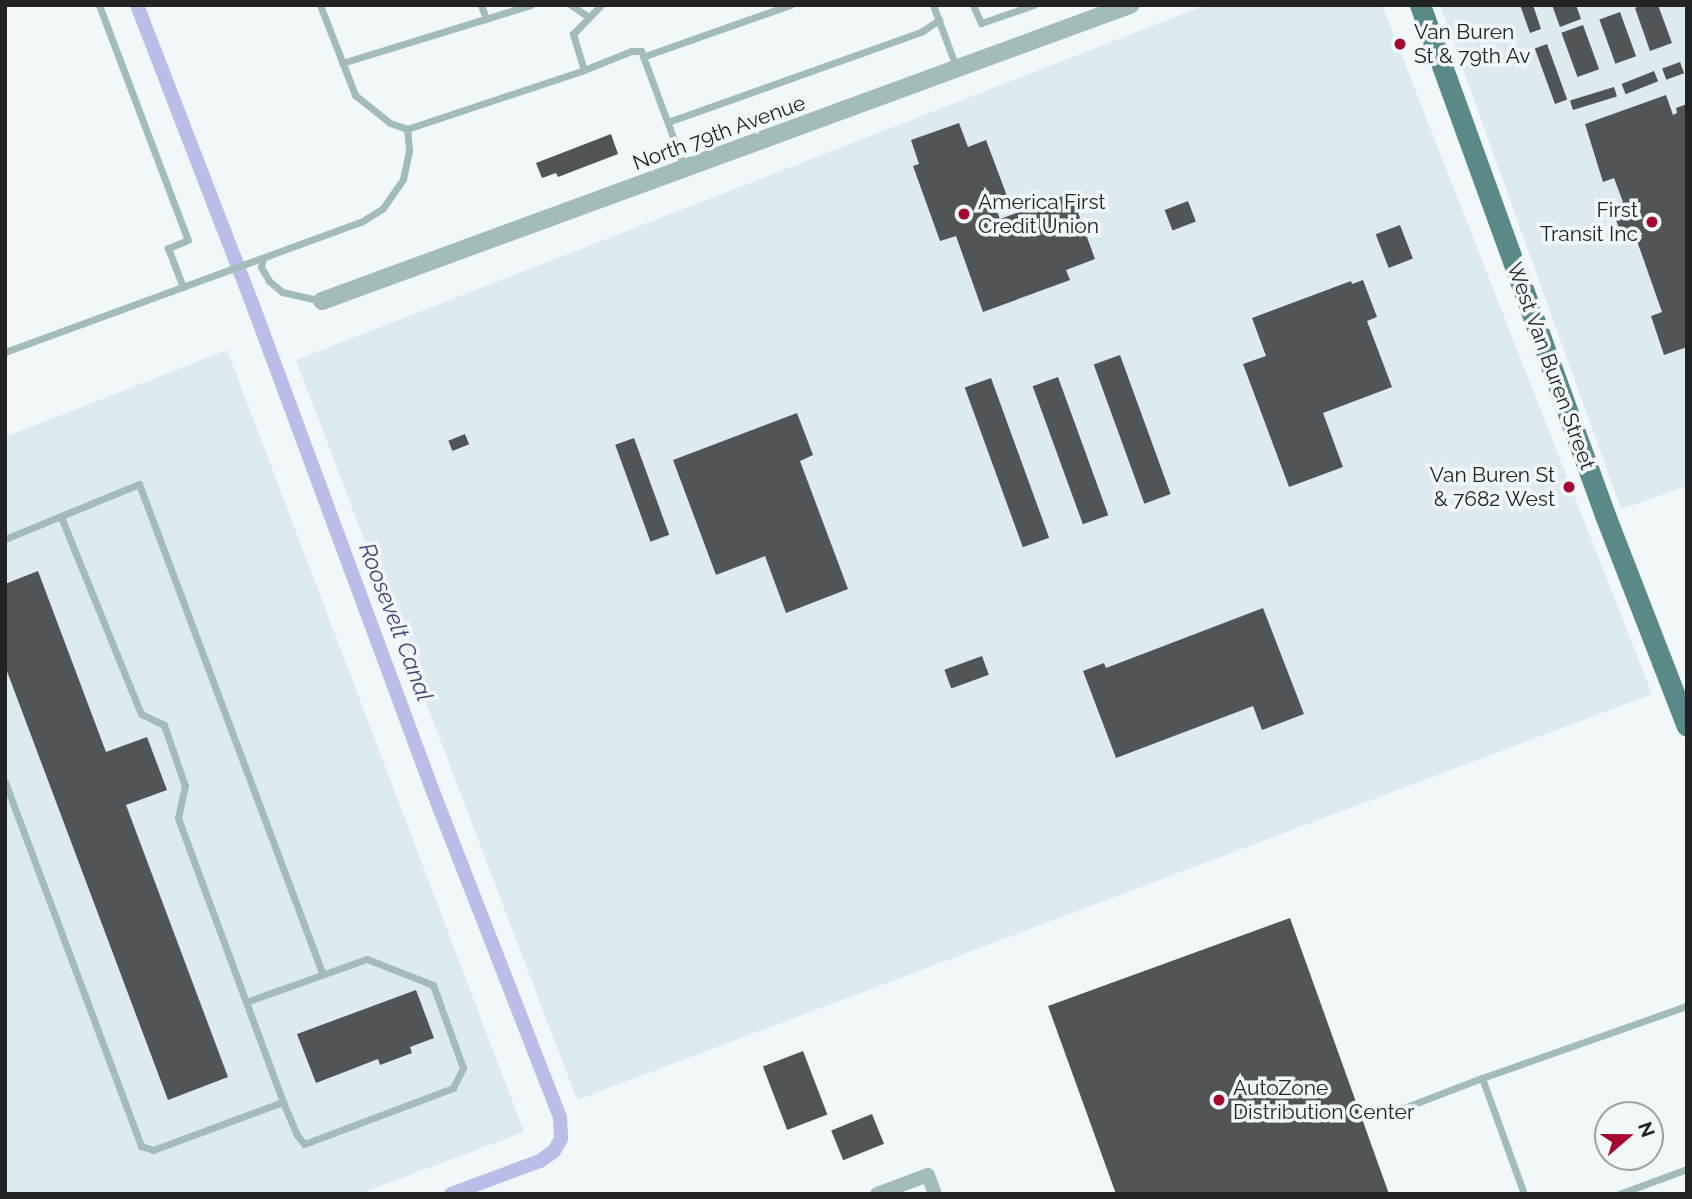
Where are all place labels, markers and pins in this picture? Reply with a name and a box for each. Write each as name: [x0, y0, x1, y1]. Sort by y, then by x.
place label: Van Buren St & 79th Av: [1414, 19, 1531, 69]
marker: Van Buren St & 79th Av: [1392, 36, 1408, 52]
place label: America First Credit Union: [978, 189, 1106, 239]
place label: First Transit Inc: [1540, 197, 1638, 247]
marker: America First Credit Union: [956, 206, 972, 222]
marker: First Transit Inc: [1644, 214, 1660, 230]
place label: Van Buren St & 7682 West: [1430, 462, 1555, 512]
marker: Van Buren St & 7682 West: [1561, 479, 1577, 495]
place label: AutoZone Distribution Center: [1233, 1075, 1414, 1125]
marker: AutoZone Distribution Center: [1211, 1092, 1227, 1108]

